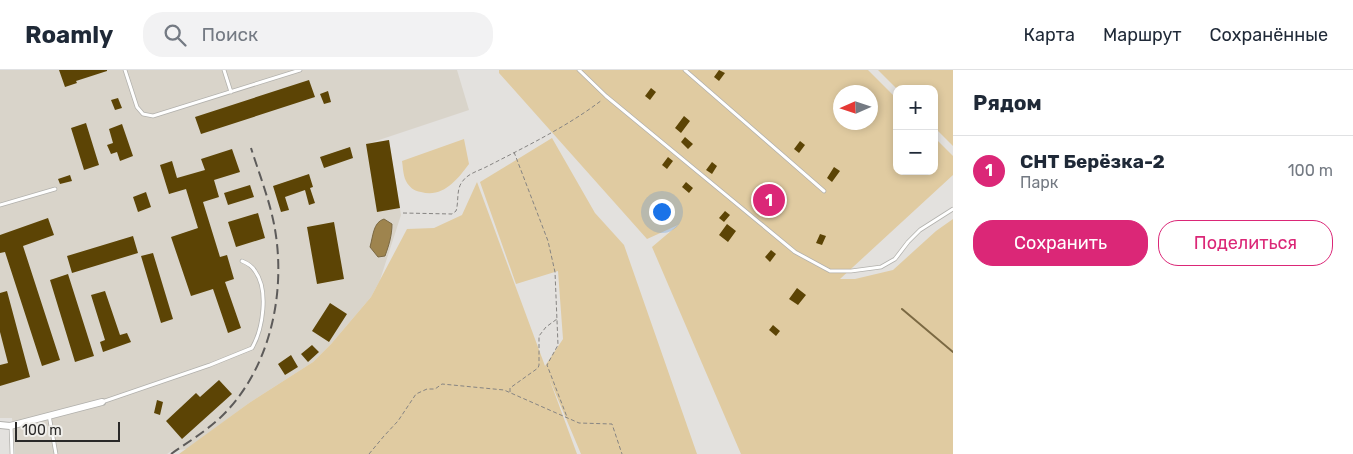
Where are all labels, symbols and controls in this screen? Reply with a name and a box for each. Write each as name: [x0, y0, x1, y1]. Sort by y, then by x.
search box: [143, 12, 493, 57]
text: Roamly: [25, 21, 113, 49]
icon: search: [161, 21, 189, 49]
text: Поиск: [201, 23, 258, 46]
text: Карта: [1024, 24, 1075, 46]
text: Маршрут: [1103, 24, 1182, 46]
text: Сохранённые: [1210, 24, 1328, 46]
north arrow: [833, 85, 878, 130]
map controls: [893, 85, 938, 175]
button: +: [893, 85, 938, 130]
text: Рядом: [973, 90, 1042, 115]
button: −: [893, 130, 938, 175]
text: СНТ Берёзка-2: [1020, 150, 1165, 173]
text: 1: [985, 161, 993, 180]
text: 100 m: [1288, 161, 1333, 180]
text: Парк: [1020, 173, 1058, 192]
pin: 1: [753, 181, 785, 219]
your location: [649, 199, 675, 225]
button: Сохранить: [973, 220, 1148, 266]
button: Поделиться: [1158, 220, 1333, 266]
scale bar: [15, 419, 120, 442]
text: 100 m: [22, 422, 62, 439]

